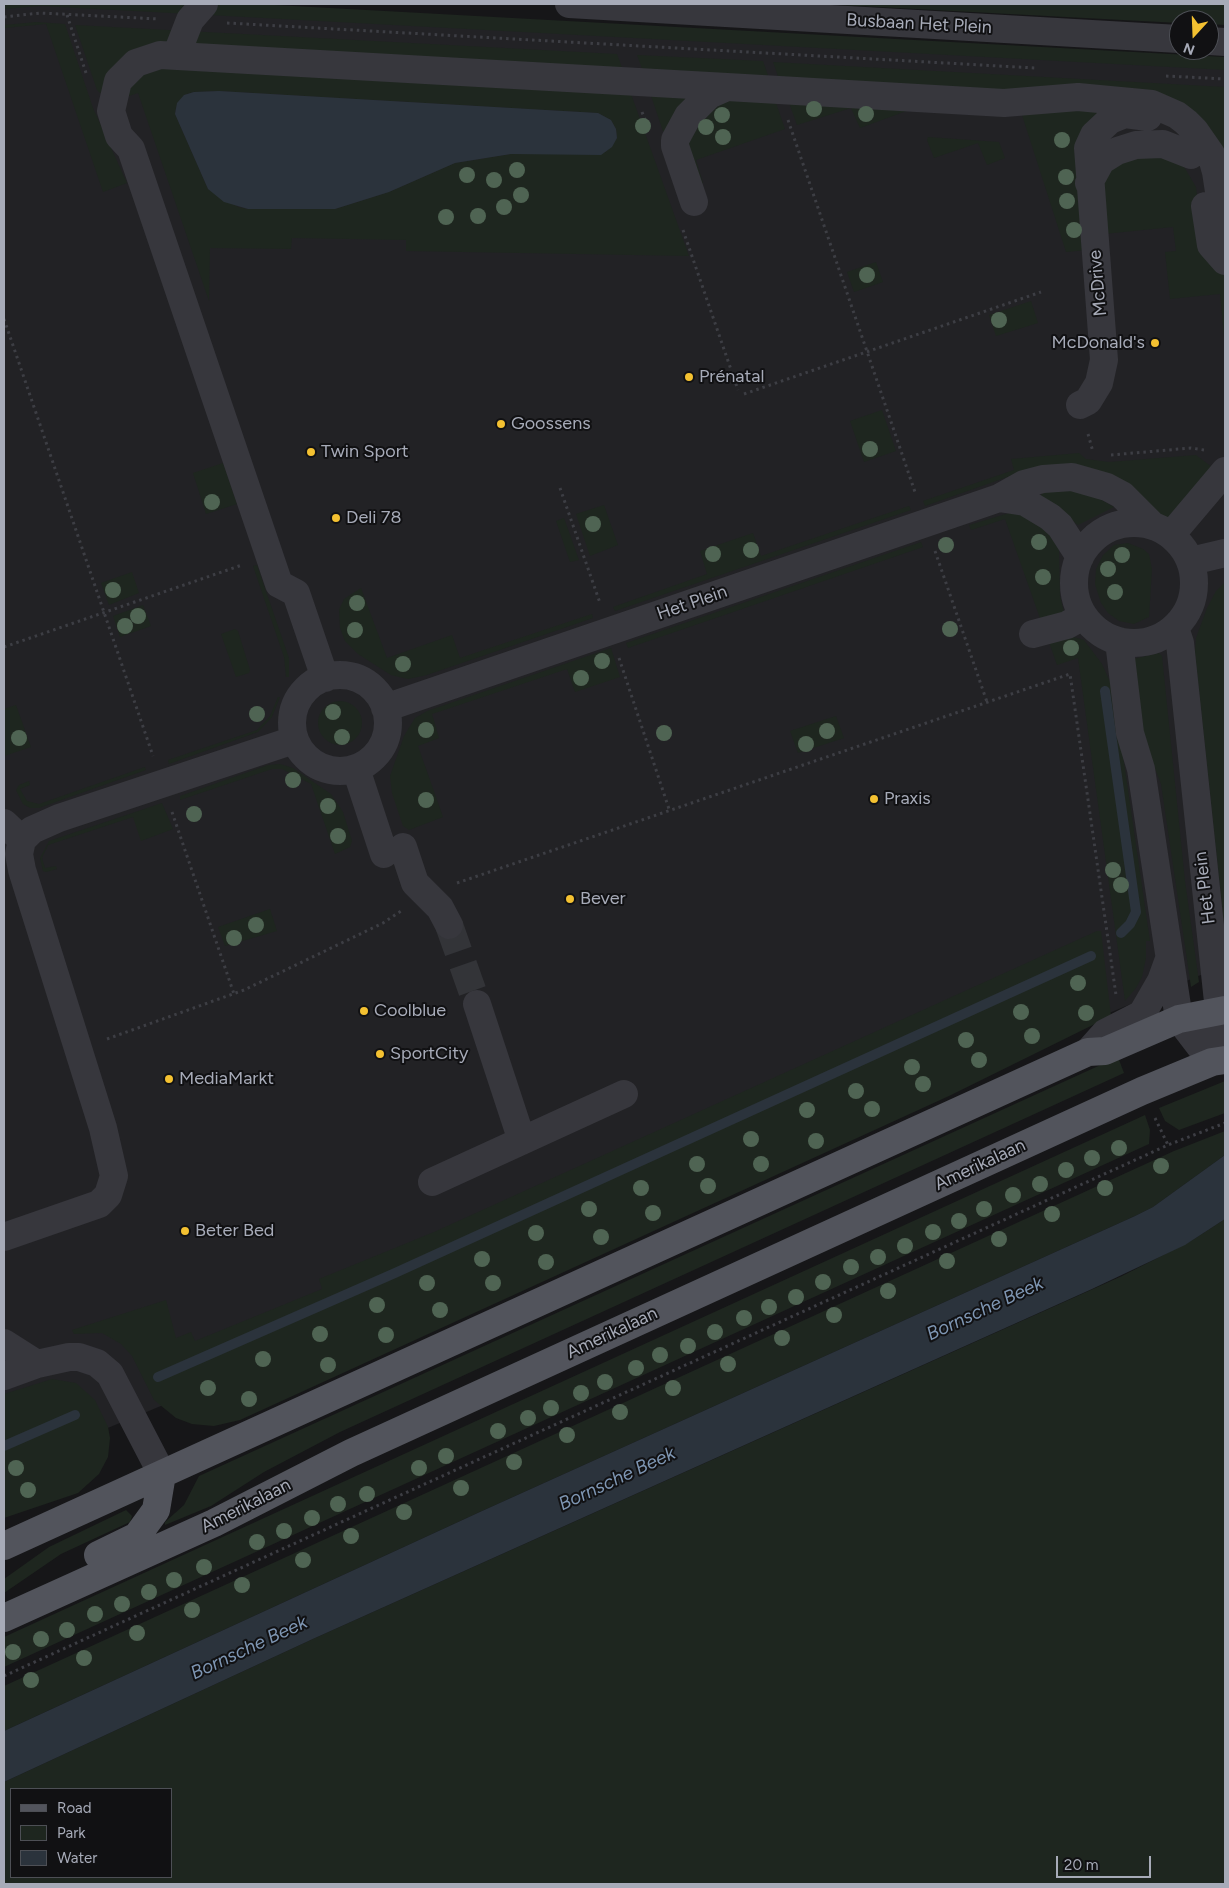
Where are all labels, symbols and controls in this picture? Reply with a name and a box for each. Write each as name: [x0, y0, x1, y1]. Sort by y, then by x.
street label: Busbaan Het Plein: [846, 9, 992, 39]
north arrow: [1169, 10, 1219, 60]
text: N: [1181, 39, 1197, 58]
street label: McDrive: [1084, 249, 1112, 317]
place label: McDonald's: [1051, 332, 1145, 354]
marker: McDonald's: [1149, 337, 1161, 349]
place label: Prénatal: [699, 366, 764, 388]
marker: Prénatal: [683, 371, 695, 383]
place label: Goossens: [511, 413, 591, 435]
marker: Goossens: [495, 418, 507, 430]
place label: Twin Sport: [321, 441, 409, 463]
marker: Twin Sport: [305, 446, 317, 458]
place label: Deli 78: [346, 507, 402, 529]
marker: Deli 78: [330, 512, 342, 524]
street label: Het Plein: [654, 581, 730, 625]
place label: Praxis: [884, 788, 931, 810]
marker: Praxis: [868, 793, 880, 805]
street label: Het Plein: [1190, 850, 1220, 926]
place label: Bever: [580, 888, 626, 910]
marker: Bever: [564, 893, 576, 905]
place label: Coolblue: [374, 1000, 446, 1022]
marker: Coolblue: [358, 1005, 370, 1017]
place label: SportCity: [390, 1043, 468, 1065]
marker: SportCity: [374, 1048, 386, 1060]
place label: MediaMarkt: [179, 1068, 274, 1090]
marker: MediaMarkt: [163, 1073, 175, 1085]
street label: Amerikalaan: [931, 1135, 1029, 1195]
place label: Beter Bed: [195, 1220, 274, 1242]
marker: Beter Bed: [179, 1225, 191, 1237]
water label: Bornsche Beek: [923, 1272, 1047, 1346]
street label: Amerikalaan: [563, 1303, 661, 1363]
water label: Bornsche Beek: [555, 1442, 679, 1516]
street label: Amerikalaan: [198, 1474, 294, 1538]
water label: Bornsche Beek: [187, 1611, 311, 1685]
legend: [10, 1788, 172, 1878]
text: Road: [57, 1799, 92, 1817]
text: Park: [57, 1824, 86, 1842]
scale bar: [1059, 1846, 1154, 1878]
text: Water: [57, 1849, 97, 1867]
text: 20 m: [1064, 1856, 1098, 1874]

